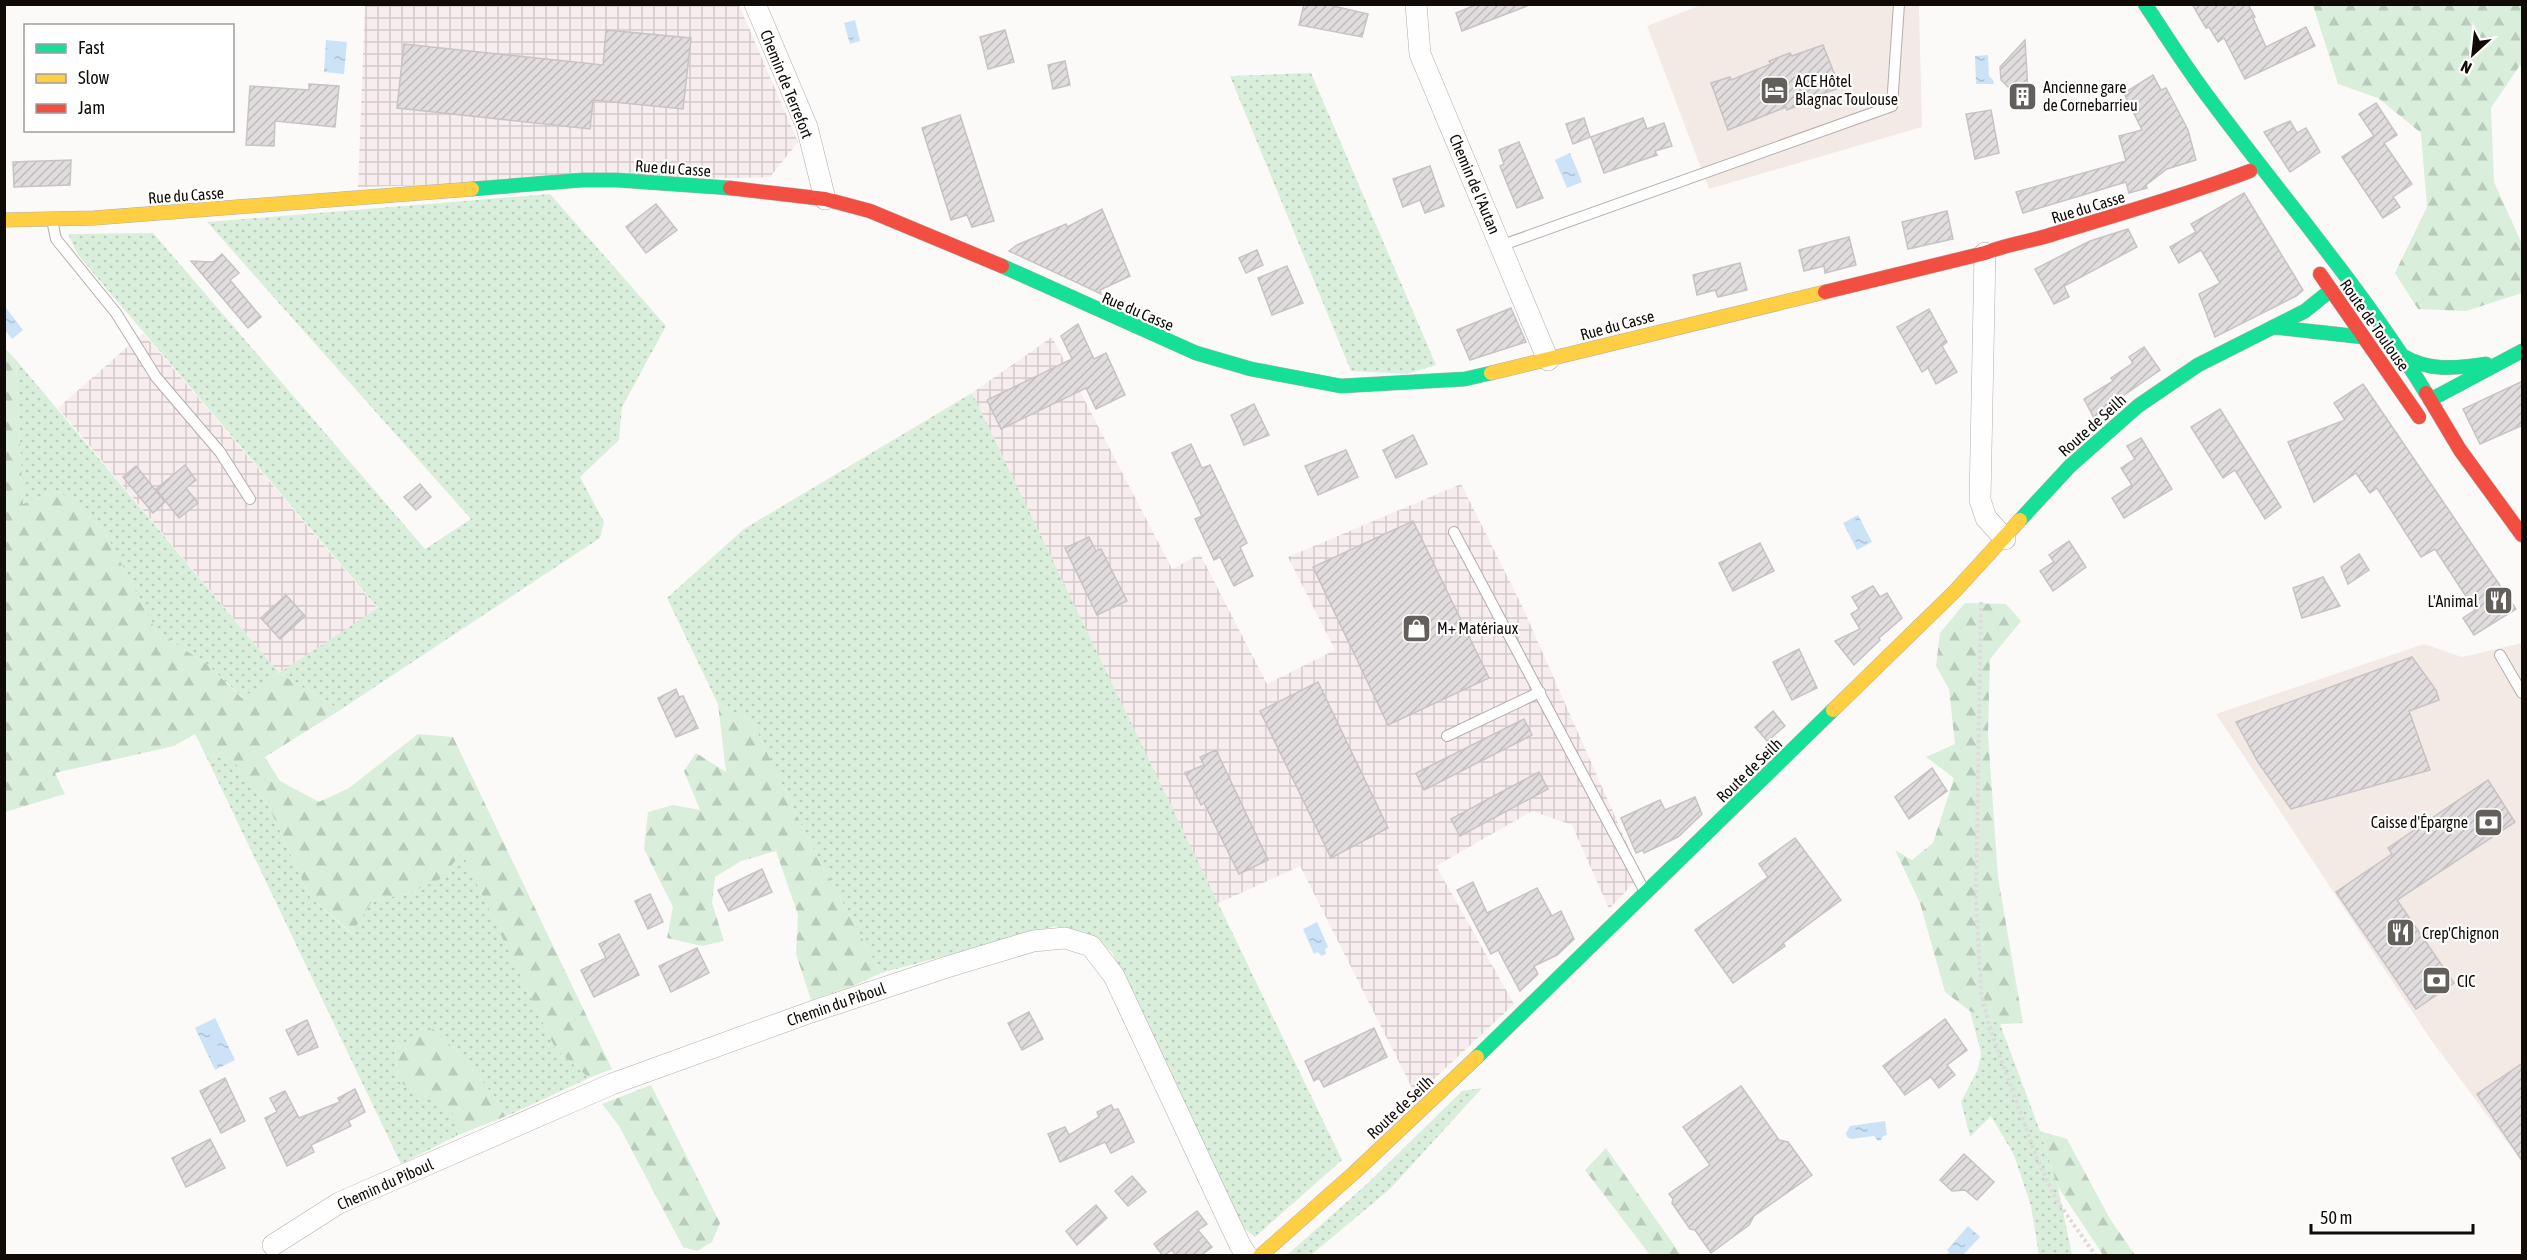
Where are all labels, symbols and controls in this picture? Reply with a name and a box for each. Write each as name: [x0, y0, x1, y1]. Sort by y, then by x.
legend: [24, 24, 234, 132]
north arrow: [2443, 24, 2503, 84]
street label: Chemin de Terrefort: [757, 27, 817, 141]
text: Fast: [78, 37, 105, 58]
text: N: [2458, 57, 2474, 78]
text: Slow: [78, 67, 109, 88]
place label: ACE Hôtel Blagnac Toulouse: [1795, 72, 1898, 109]
hotel icon: ACE Hôtel Blagnac Toulouse: [1758, 74, 1790, 106]
place label: Ancienne gare de Cornebarrieu: [2043, 78, 2138, 114]
building icon: Ancienne gare de Cornebarrieu: [2006, 80, 2038, 112]
text: Jam: [78, 97, 105, 118]
street label: Chemin de l'Autan: [1446, 131, 1504, 237]
street label: Rue du Casse: [635, 156, 711, 180]
street label: Rue du Casse: [148, 183, 224, 207]
street label: Rue du Casse: [2049, 187, 2127, 227]
street label: Route de Toulouse: [2337, 276, 2413, 374]
street label: Rue du Casse: [1100, 288, 1176, 334]
street label: Rue du Casse: [1578, 306, 1656, 344]
street label: Route de Seilh: [2055, 390, 2129, 460]
restaurant icon: L'Animal: [2483, 585, 2515, 617]
place label: L'Animal: [2428, 592, 2479, 610]
shop icon: M+ Matériaux: [1400, 612, 1432, 644]
place label: M+ Matériaux: [1437, 619, 1519, 637]
street label: Route de Seilh: [1713, 734, 1785, 806]
bank icon: Caisse d'Épargne: [2473, 806, 2505, 838]
place label: Caisse d'Épargne: [2371, 813, 2468, 832]
restaurant icon: Crep'Chignon: [2385, 917, 2417, 949]
place label: Crep'Chignon: [2422, 924, 2499, 943]
bank icon: CIC: [2420, 965, 2452, 997]
place label: CIC: [2457, 972, 2475, 990]
street label: Chemin du Piboul: [784, 978, 888, 1029]
street label: Route de Seilh: [1363, 1072, 1437, 1142]
street label: Chemin du Piboul: [334, 1154, 436, 1213]
scale bar: [2311, 1197, 2473, 1235]
text: 50 m: [2320, 1207, 2352, 1228]

